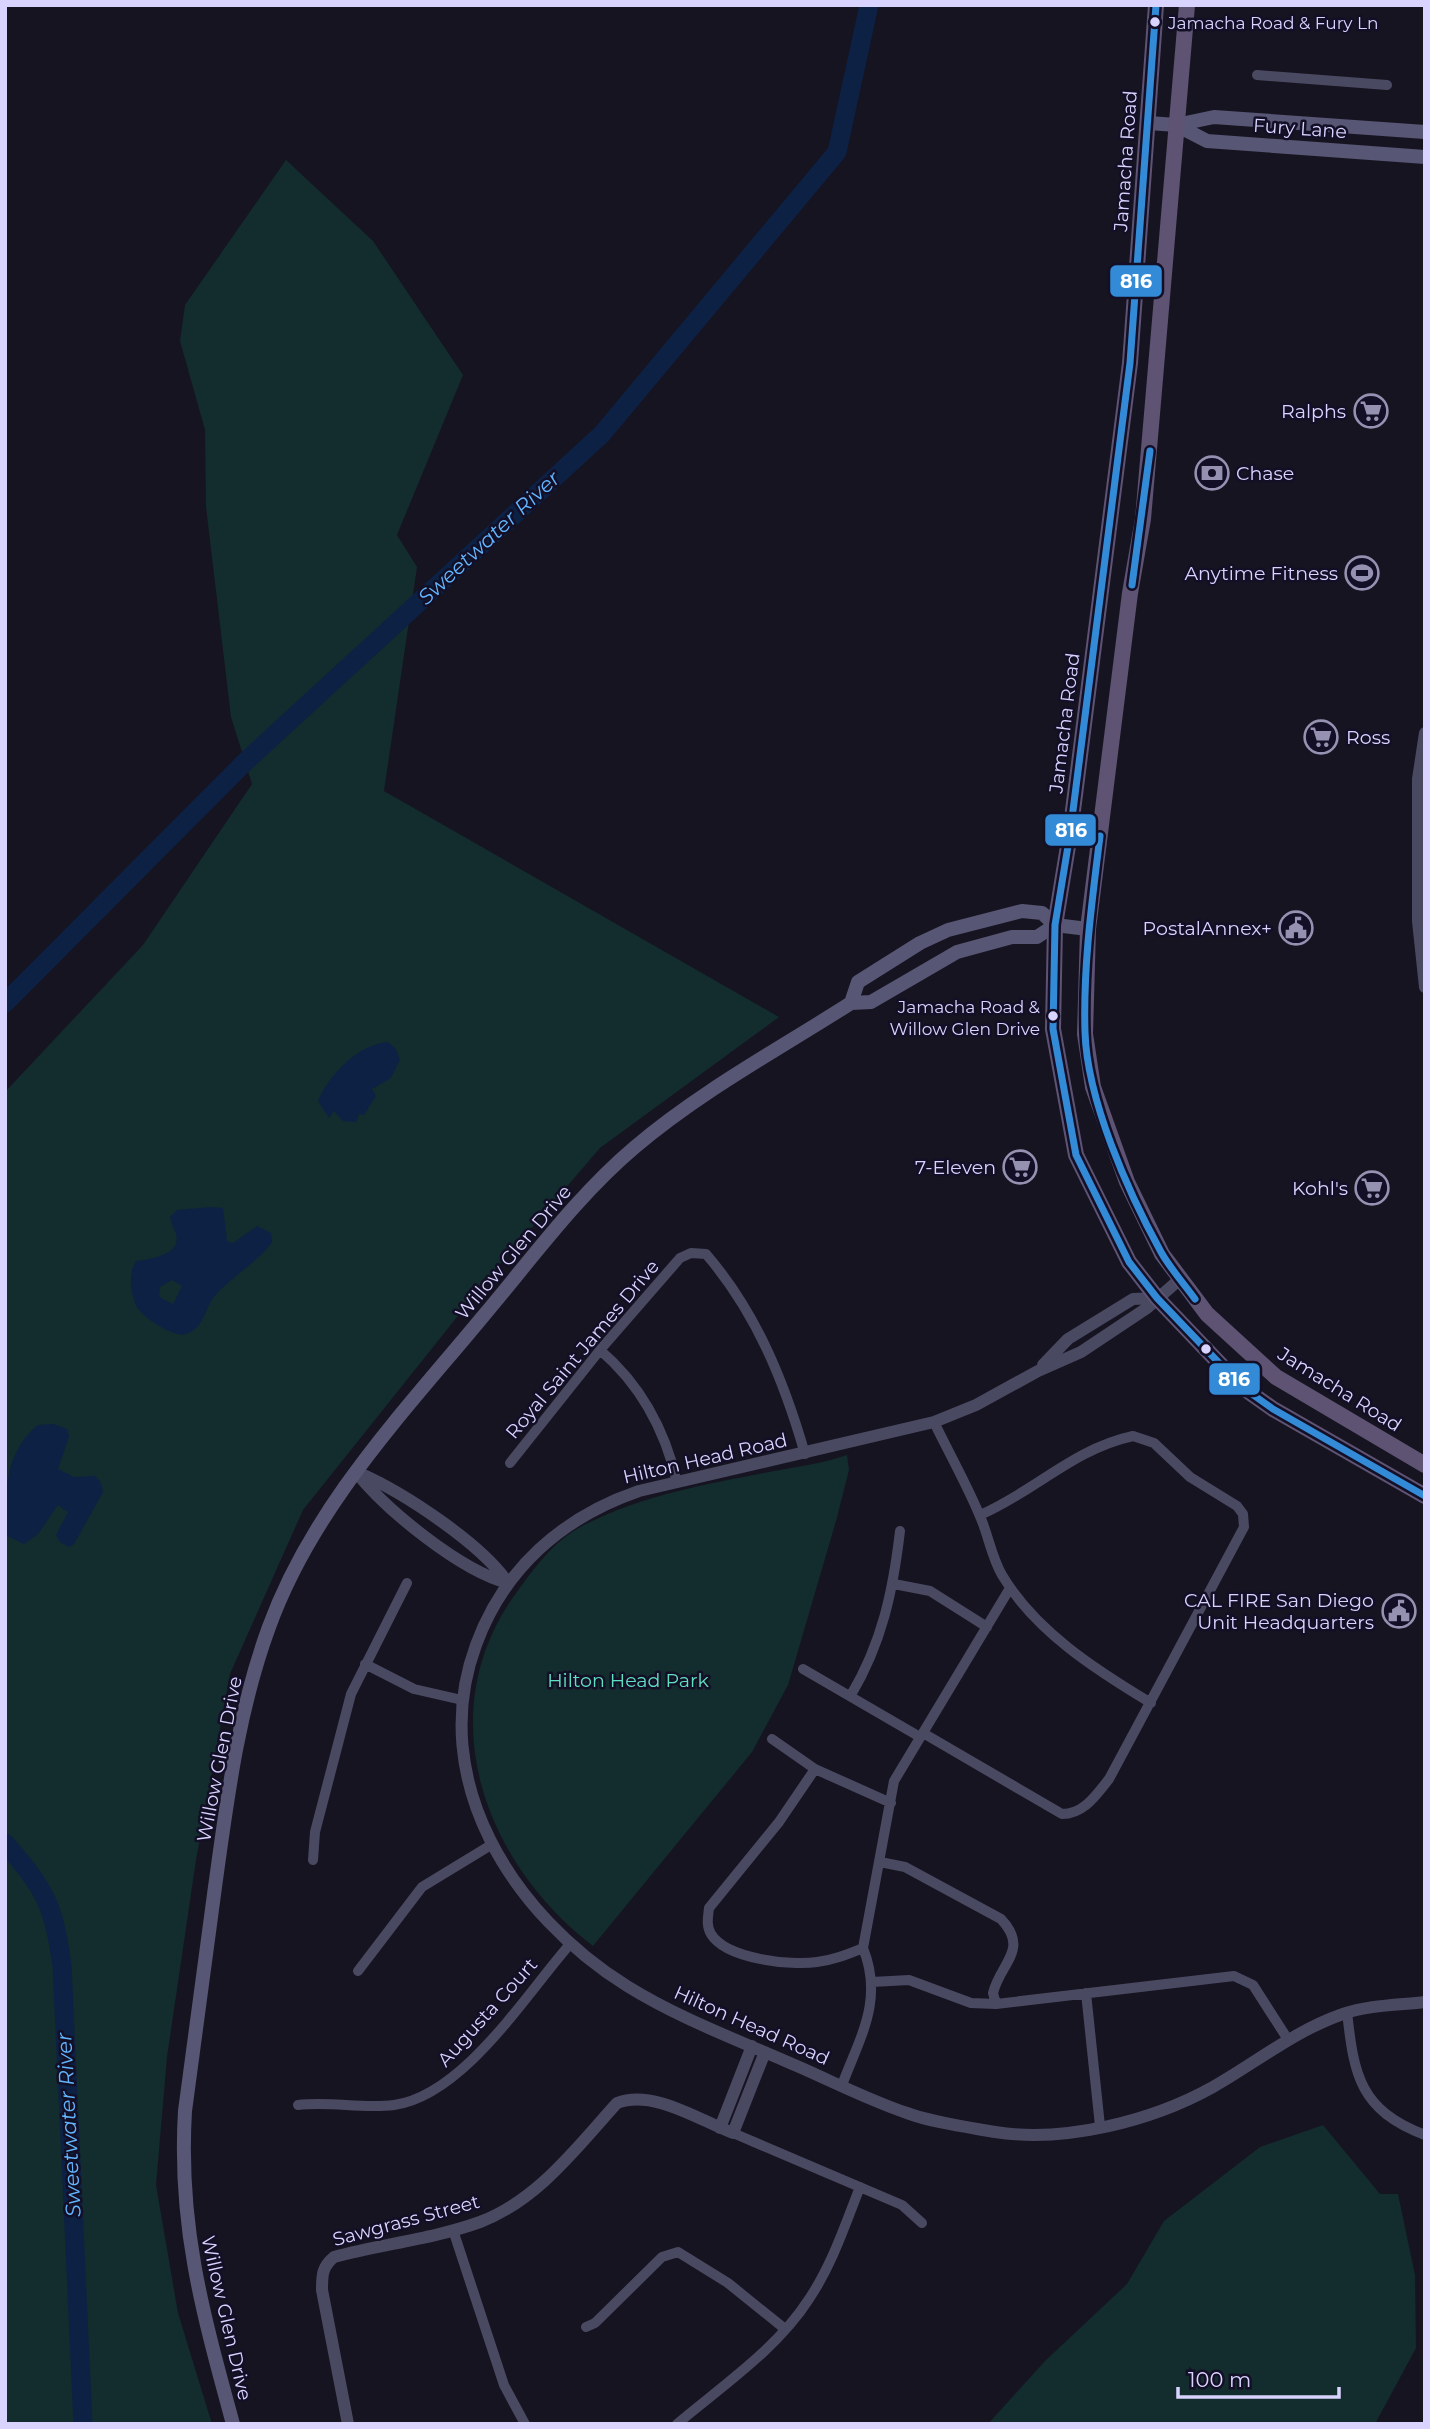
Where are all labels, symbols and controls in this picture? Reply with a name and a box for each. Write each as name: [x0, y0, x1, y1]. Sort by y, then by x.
place label: Jamacha Road & Fury Ln: [1167, 13, 1379, 33]
marker: Jamacha Road & Fury Ln: [1148, 15, 1162, 29]
street label: Jamacha Road: [1109, 90, 1142, 233]
street label: Fury Lane: [1252, 114, 1348, 143]
line badge: 816: [1109, 264, 1163, 298]
text: 816: [1120, 270, 1152, 293]
supermarket icon: Ralphs: [1352, 392, 1390, 430]
place label: Ralphs: [1281, 400, 1346, 423]
bank icon: Chase: [1193, 454, 1231, 492]
place label: Chase: [1236, 462, 1294, 485]
water label: Sweetwater River: [413, 465, 565, 610]
sports icon: Anytime Fitness: [1343, 554, 1381, 592]
place label: Anytime Fitness: [1184, 562, 1338, 585]
street label: Jamacha Road: [1044, 652, 1085, 796]
supermarket icon: Ross: [1302, 718, 1340, 756]
place label: Ross: [1346, 726, 1390, 749]
line badge: 816: [1044, 813, 1097, 847]
text: 816: [1055, 819, 1087, 842]
public building icon: PostalAnnex+: [1277, 909, 1315, 947]
place label: PostalAnnex+: [1143, 917, 1272, 940]
place label: Jamacha Road & Willow Glen Drive: [889, 997, 1041, 1039]
marker: Jamacha Road & Willow Glen Drive: [1046, 1009, 1060, 1023]
supermarket icon: 7-Eleven: [1001, 1148, 1039, 1186]
place label: 7-Eleven: [915, 1156, 996, 1179]
supermarket icon: Kohl's: [1353, 1169, 1391, 1207]
place label: Kohl's: [1292, 1177, 1348, 1200]
street label: Willow Glen Drive: [450, 1180, 576, 1324]
street label: Royal Saint James Drive: [501, 1255, 664, 1443]
unlabelled marker: [1199, 1342, 1213, 1356]
street label: Jamacha Road: [1273, 1342, 1406, 1437]
line badge: 816: [1208, 1362, 1261, 1396]
text: 816: [1218, 1368, 1250, 1391]
street label: Hilton Head Road: [621, 1428, 790, 1489]
place label: CAL FIRE San Diego Unit Headquarters: [1184, 1589, 1374, 1634]
public building icon: CAL FIRE San Diego Unit Headquarters: [1380, 1592, 1418, 1630]
park label: Hilton Head Park: [547, 1669, 709, 1692]
street label: Willow Glen Drive: [192, 1674, 247, 1844]
street label: Augusta Court: [433, 1953, 542, 2071]
street label: Hilton Head Road: [670, 1981, 833, 2070]
water label: Sweetwater River: [51, 2032, 86, 2218]
street label: Sawgrass Street: [330, 2190, 482, 2251]
street label: Willow Glen Drive: [196, 2234, 257, 2403]
scale bar: [1178, 2356, 1339, 2400]
text: 100 m: [1188, 2367, 1251, 2392]

